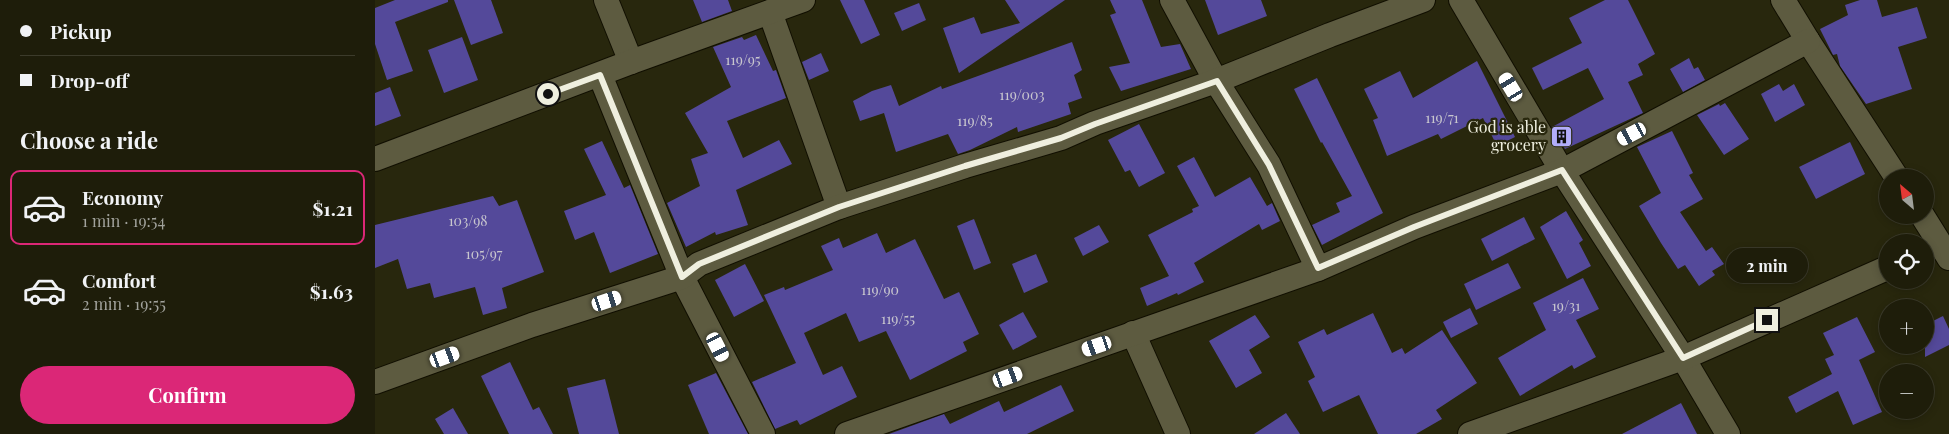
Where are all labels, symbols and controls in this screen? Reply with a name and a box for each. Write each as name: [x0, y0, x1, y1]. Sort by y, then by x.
text: Pickup: [50, 18, 112, 44]
house number: 119/95: [725, 50, 761, 69]
text: Drop-off: [50, 67, 128, 93]
car: [1496, 70, 1525, 104]
route start: [537, 83, 559, 105]
house number: 119/003: [999, 85, 1045, 104]
house number: 119/71: [1425, 108, 1459, 127]
house number: 119/85: [957, 111, 993, 130]
place label: God is able grocery: [1468, 116, 1546, 155]
car: [1615, 120, 1648, 148]
building icon: God is able grocery: [1550, 124, 1574, 148]
text: Choose a ride: [20, 125, 158, 155]
north arrow: [1879, 169, 1934, 224]
map controls: [1879, 169, 1934, 419]
text: Economy: [82, 184, 163, 210]
icon: car: [22, 185, 67, 230]
text: $1.21: [312, 195, 353, 221]
text: 1 min · 19:54: [82, 210, 165, 231]
house number: 103/98: [448, 211, 488, 230]
button: locate: [1879, 234, 1934, 289]
house number: 105/97: [465, 244, 503, 263]
callout: 2 min: [1726, 248, 1808, 282]
text: 2 min: [1746, 255, 1788, 276]
text: Comfort: [82, 267, 156, 293]
icon: car: [22, 268, 67, 313]
text: $1.63: [310, 278, 353, 304]
house number: 119/90: [861, 280, 899, 299]
car: [590, 289, 623, 313]
text: 2 min · 19:55: [82, 293, 166, 314]
house number: 19/31: [1552, 296, 1580, 315]
button: +: [1879, 299, 1934, 354]
house number: 119/55: [881, 309, 915, 328]
route end: [1756, 309, 1778, 331]
car: [704, 330, 731, 364]
car: [1080, 334, 1113, 358]
car: [428, 345, 461, 369]
button: −: [1879, 364, 1934, 419]
car: [991, 365, 1024, 389]
button: Confirm: [20, 366, 355, 424]

